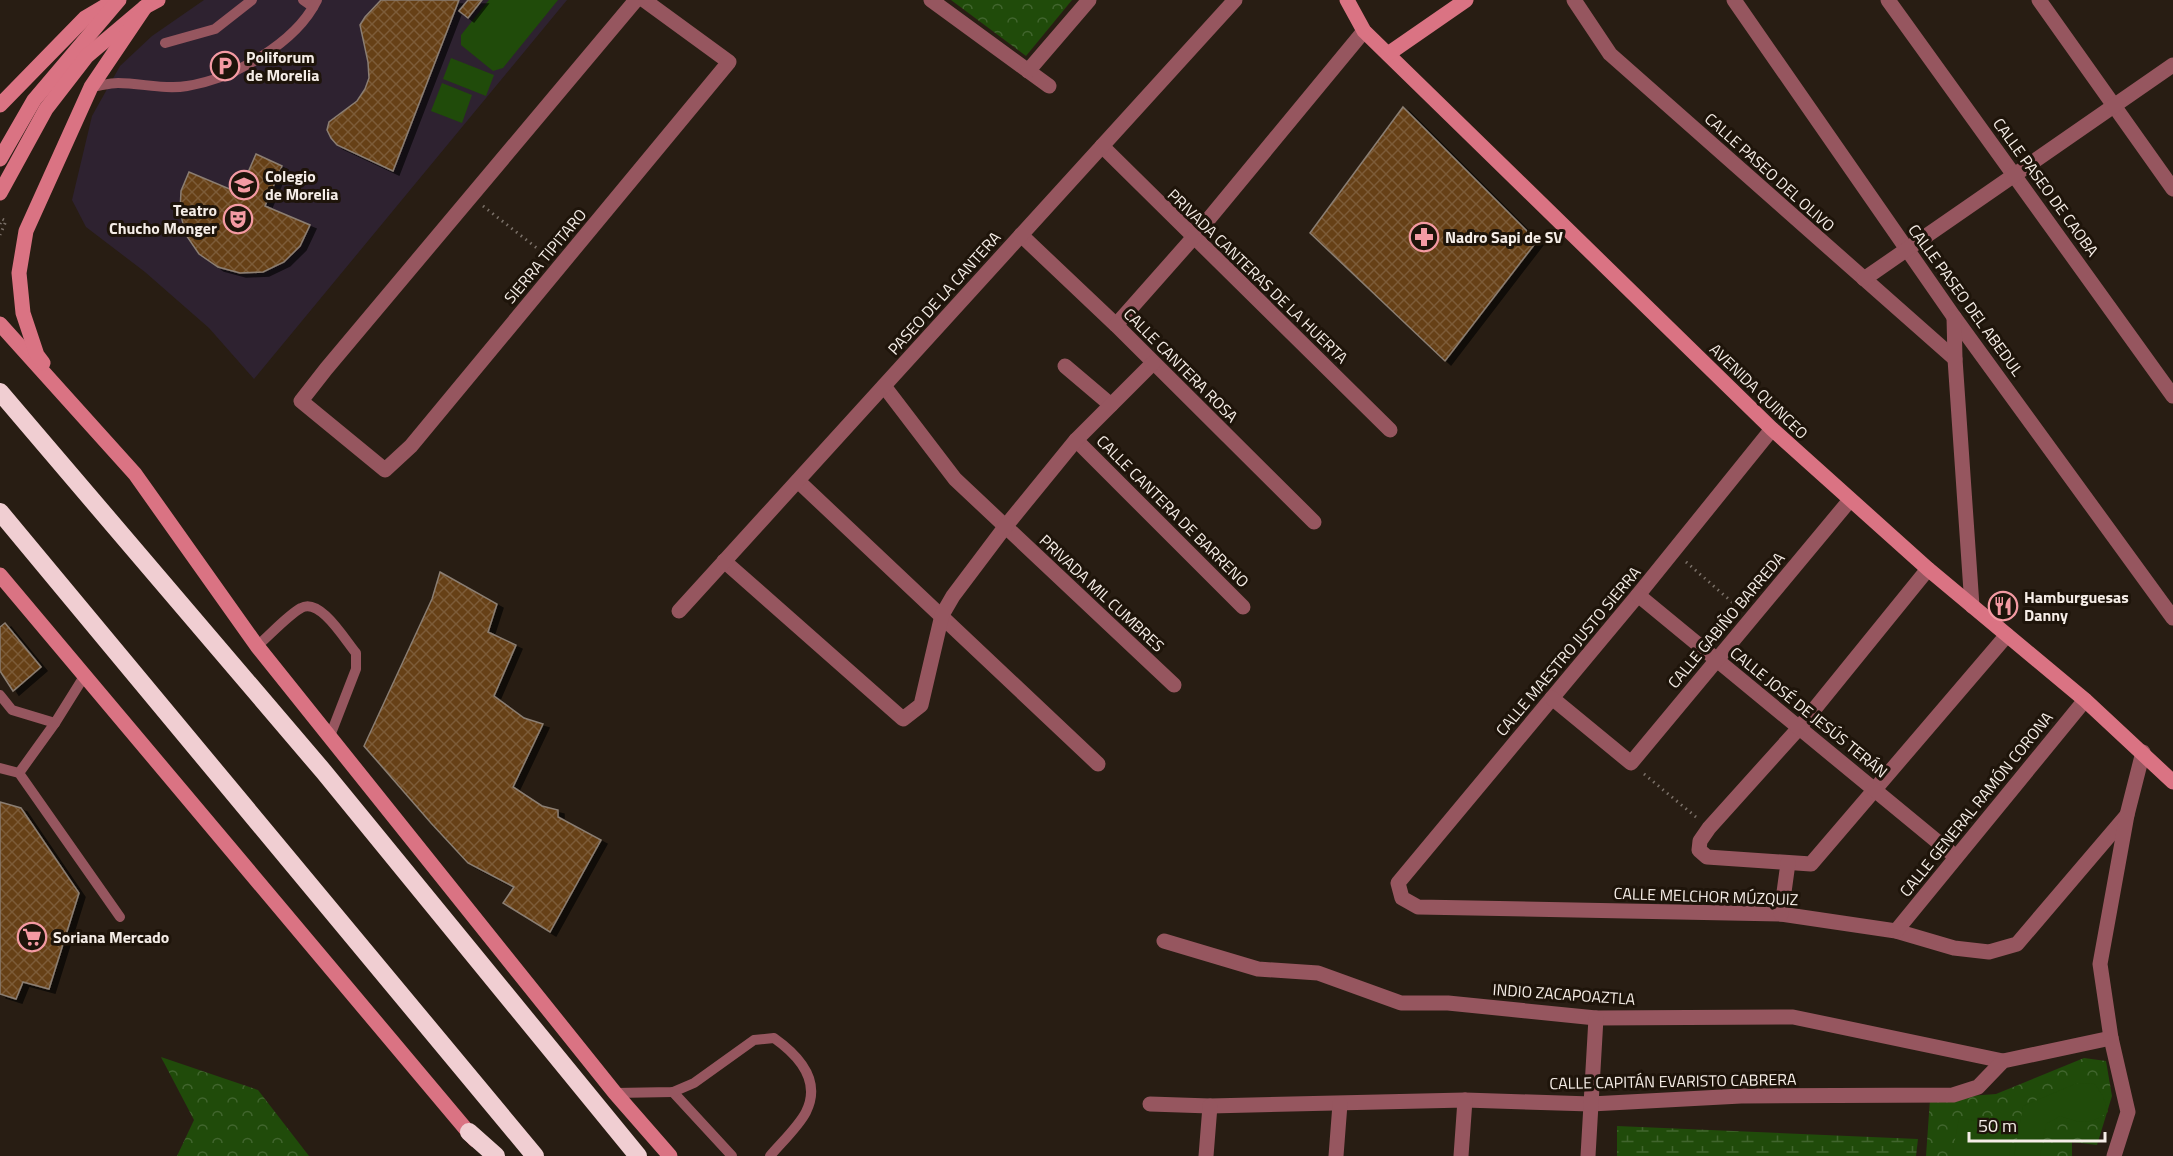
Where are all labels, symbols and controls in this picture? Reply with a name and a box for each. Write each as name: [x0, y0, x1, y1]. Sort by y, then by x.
place label: Poliforum de Morelia: [246, 45, 319, 87]
parking icon: Poliforum de Morelia: [209, 50, 241, 82]
street label: CALLE PASEO DEL OLIVO: [1700, 107, 1840, 237]
street label: CALLE PASEO DE CAOBA: [1987, 113, 2105, 262]
place label: Colegio de Morelia: [265, 164, 338, 206]
school or university icon: Colegio de Morelia: [228, 169, 260, 201]
street label: PRIVADA CANTERAS DE LA HUERTA: [1162, 183, 1354, 369]
place label: Teatro Chucho Monger: [109, 198, 217, 240]
theatre icon: Teatro Chucho Monger: [222, 203, 254, 235]
street label: SIERRA TIPITARO: [498, 203, 592, 309]
street label: CALLE PASEO DEL ABEDUL: [1903, 219, 2030, 381]
pharmacy icon: Nadro Sapi de SV: [1408, 221, 1440, 253]
place label: Nadro Sapi de SV: [1445, 225, 1563, 249]
street label: PASEO DE LA CANTERA: [882, 226, 1006, 360]
street label: CALLE CANTERA ROSA: [1118, 302, 1244, 428]
street label: AVENIDA QUINCEO: [1704, 338, 1814, 444]
street label: CALLE CANTERA DE BARRENO: [1091, 429, 1255, 593]
street label: PRIVADA MIL CUMBRES: [1034, 529, 1170, 657]
street label: CALLE GABIÑO BARREDA: [1662, 546, 1791, 693]
street label: CALLE MAESTRO JUSTO SIERRA: [1490, 561, 1647, 741]
place label: Hamburguesas Danny: [2024, 585, 2129, 627]
restaurant icon: Hamburguesas Danny: [1987, 590, 2019, 622]
street label: CALLE JOSÉ DE JESÚS TERÁN: [1725, 641, 1893, 783]
street label: CALLE GENERAL RAMÓN CORONA: [1894, 706, 2059, 902]
street label: CALLE MELCHOR MÚZQUIZ: [1613, 881, 1799, 911]
supermarket icon: Soriana Mercado: [16, 921, 48, 953]
place label: Soriana Mercado: [53, 925, 169, 949]
street label: INDIO ZACAPOAZTLA: [1492, 977, 1637, 1011]
street label: CALLE CAPITÁN EVARISTO CABRERA: [1549, 1067, 1797, 1095]
scale bar: [1969, 1105, 2106, 1143]
text: 50 m: [1978, 1112, 2017, 1139]

